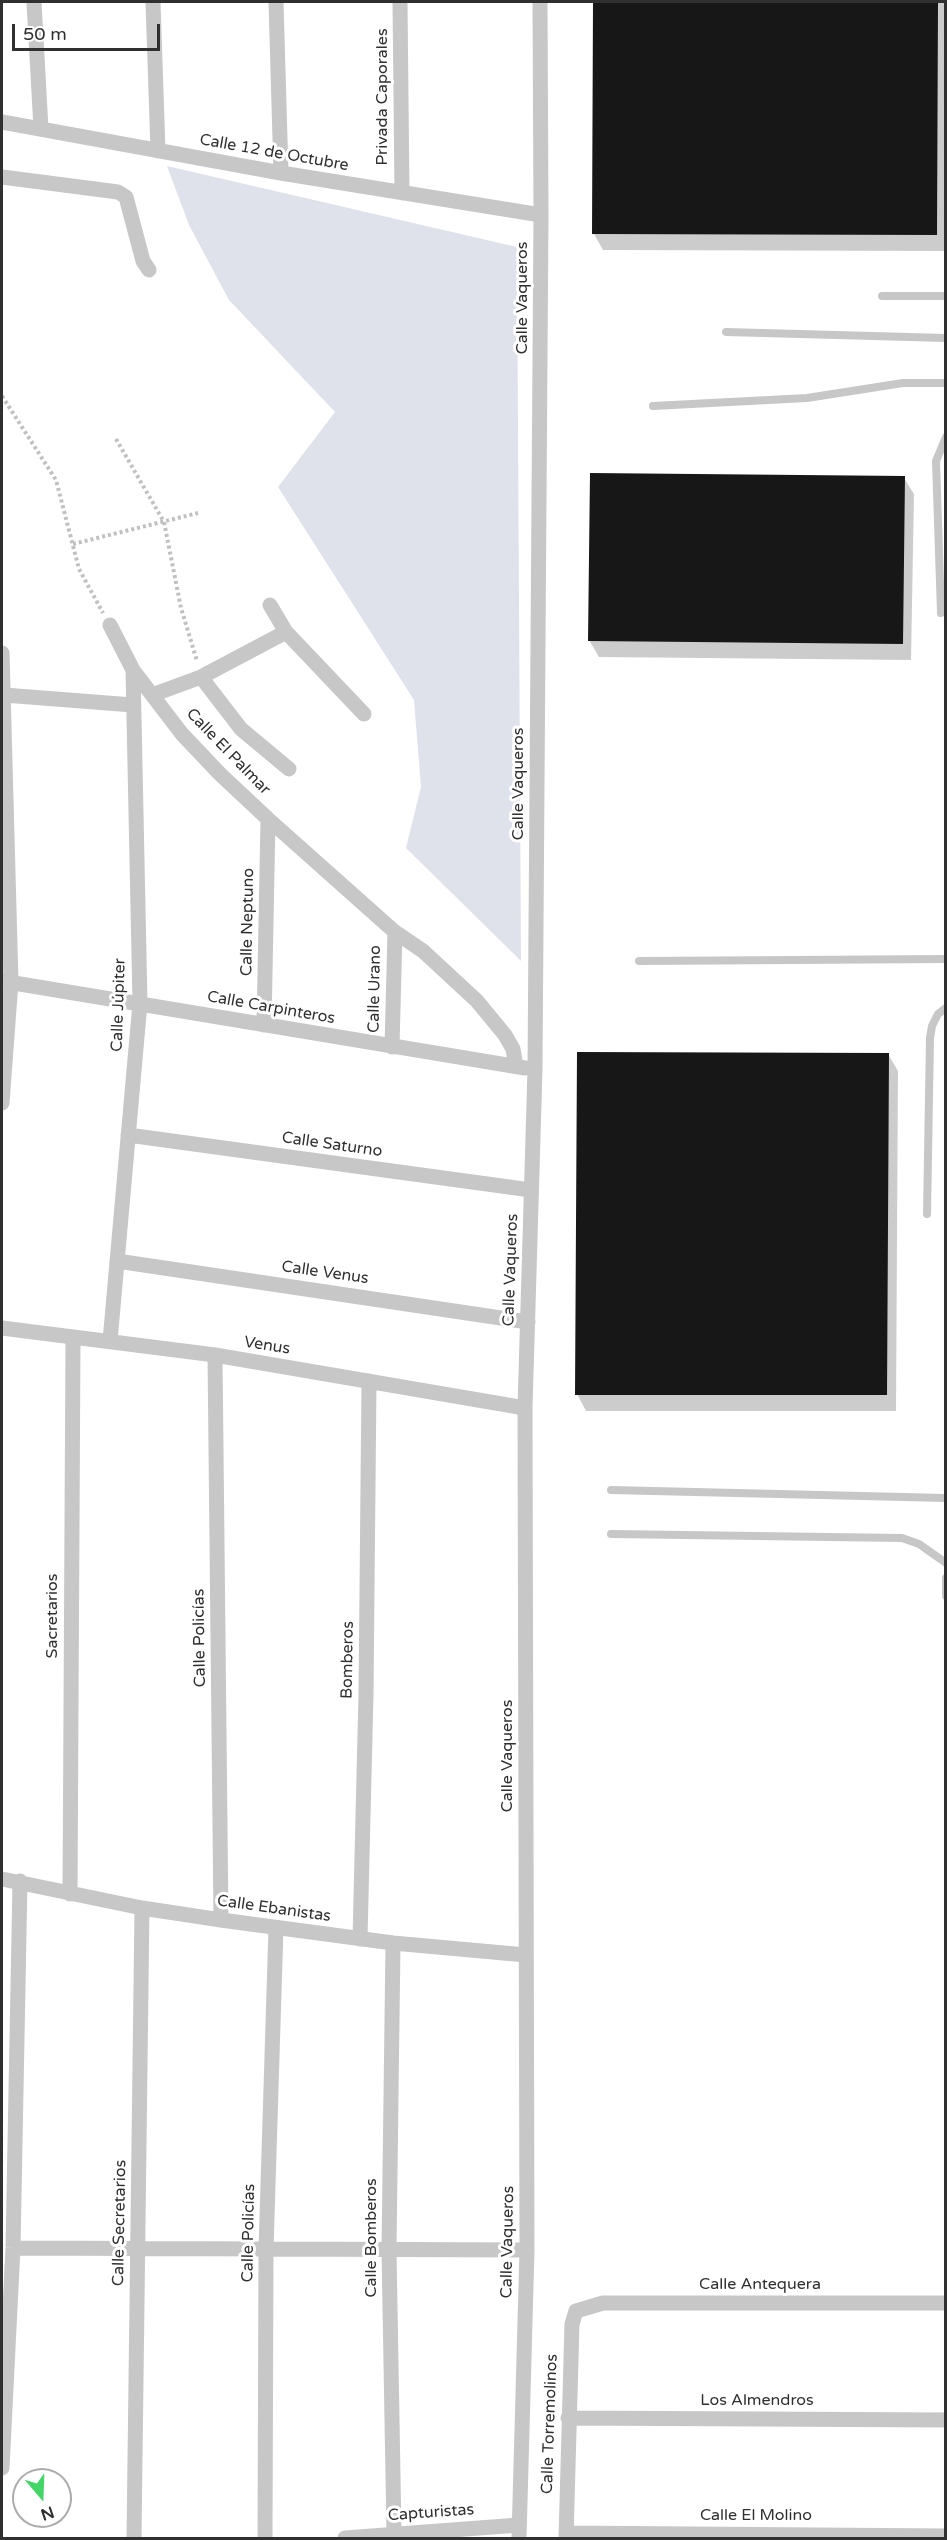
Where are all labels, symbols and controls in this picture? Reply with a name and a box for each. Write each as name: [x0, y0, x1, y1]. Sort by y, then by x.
scale bar: [15, 12, 164, 50]
text: 50 m: [23, 23, 67, 45]
street label: Privada Caporales: [373, 28, 393, 166]
street label: Calle 12 de Octubre: [198, 130, 350, 176]
street label: Calle Vaqueros: [513, 242, 533, 354]
street label: Calle El Palmar: [182, 705, 274, 799]
street label: Calle Vaqueros: [509, 728, 529, 840]
street label: Calle Neptuno: [237, 868, 259, 976]
street label: Calle Urano: [365, 945, 385, 1033]
street label: Calle Júpiter: [108, 958, 130, 1052]
street label: Calle Carpinteros: [206, 987, 336, 1029]
street label: Calle Saturno: [280, 1128, 384, 1162]
street label: Calle Vaqueros: [499, 1213, 523, 1327]
street label: Calle Venus: [280, 1257, 370, 1289]
street label: Venus: [243, 1333, 291, 1359]
street label: Sacretarios: [43, 1574, 63, 1658]
street label: Calle Policías: [190, 1588, 210, 1688]
street label: Bomberos: [338, 1621, 358, 1699]
street label: Calle Vaqueros: [498, 1700, 518, 1812]
street label: Calle Ebanistas: [216, 1892, 332, 1926]
street label: Calle Secretarios: [109, 2160, 131, 2286]
street label: Calle Bomberos: [362, 2178, 382, 2298]
street label: Calle Policías: [239, 2183, 259, 2283]
street label: Calle Vaqueros: [497, 2185, 519, 2299]
street label: Calle Antequera: [699, 2275, 821, 2295]
street label: Calle Torremolinos: [538, 2354, 562, 2494]
street label: Los Almendros: [700, 2391, 814, 2411]
north arrow: [12, 2468, 72, 2528]
street label: Capturistas: [387, 2500, 475, 2526]
text: N: [38, 2502, 57, 2525]
street label: Calle El Molino: [700, 2506, 812, 2526]

